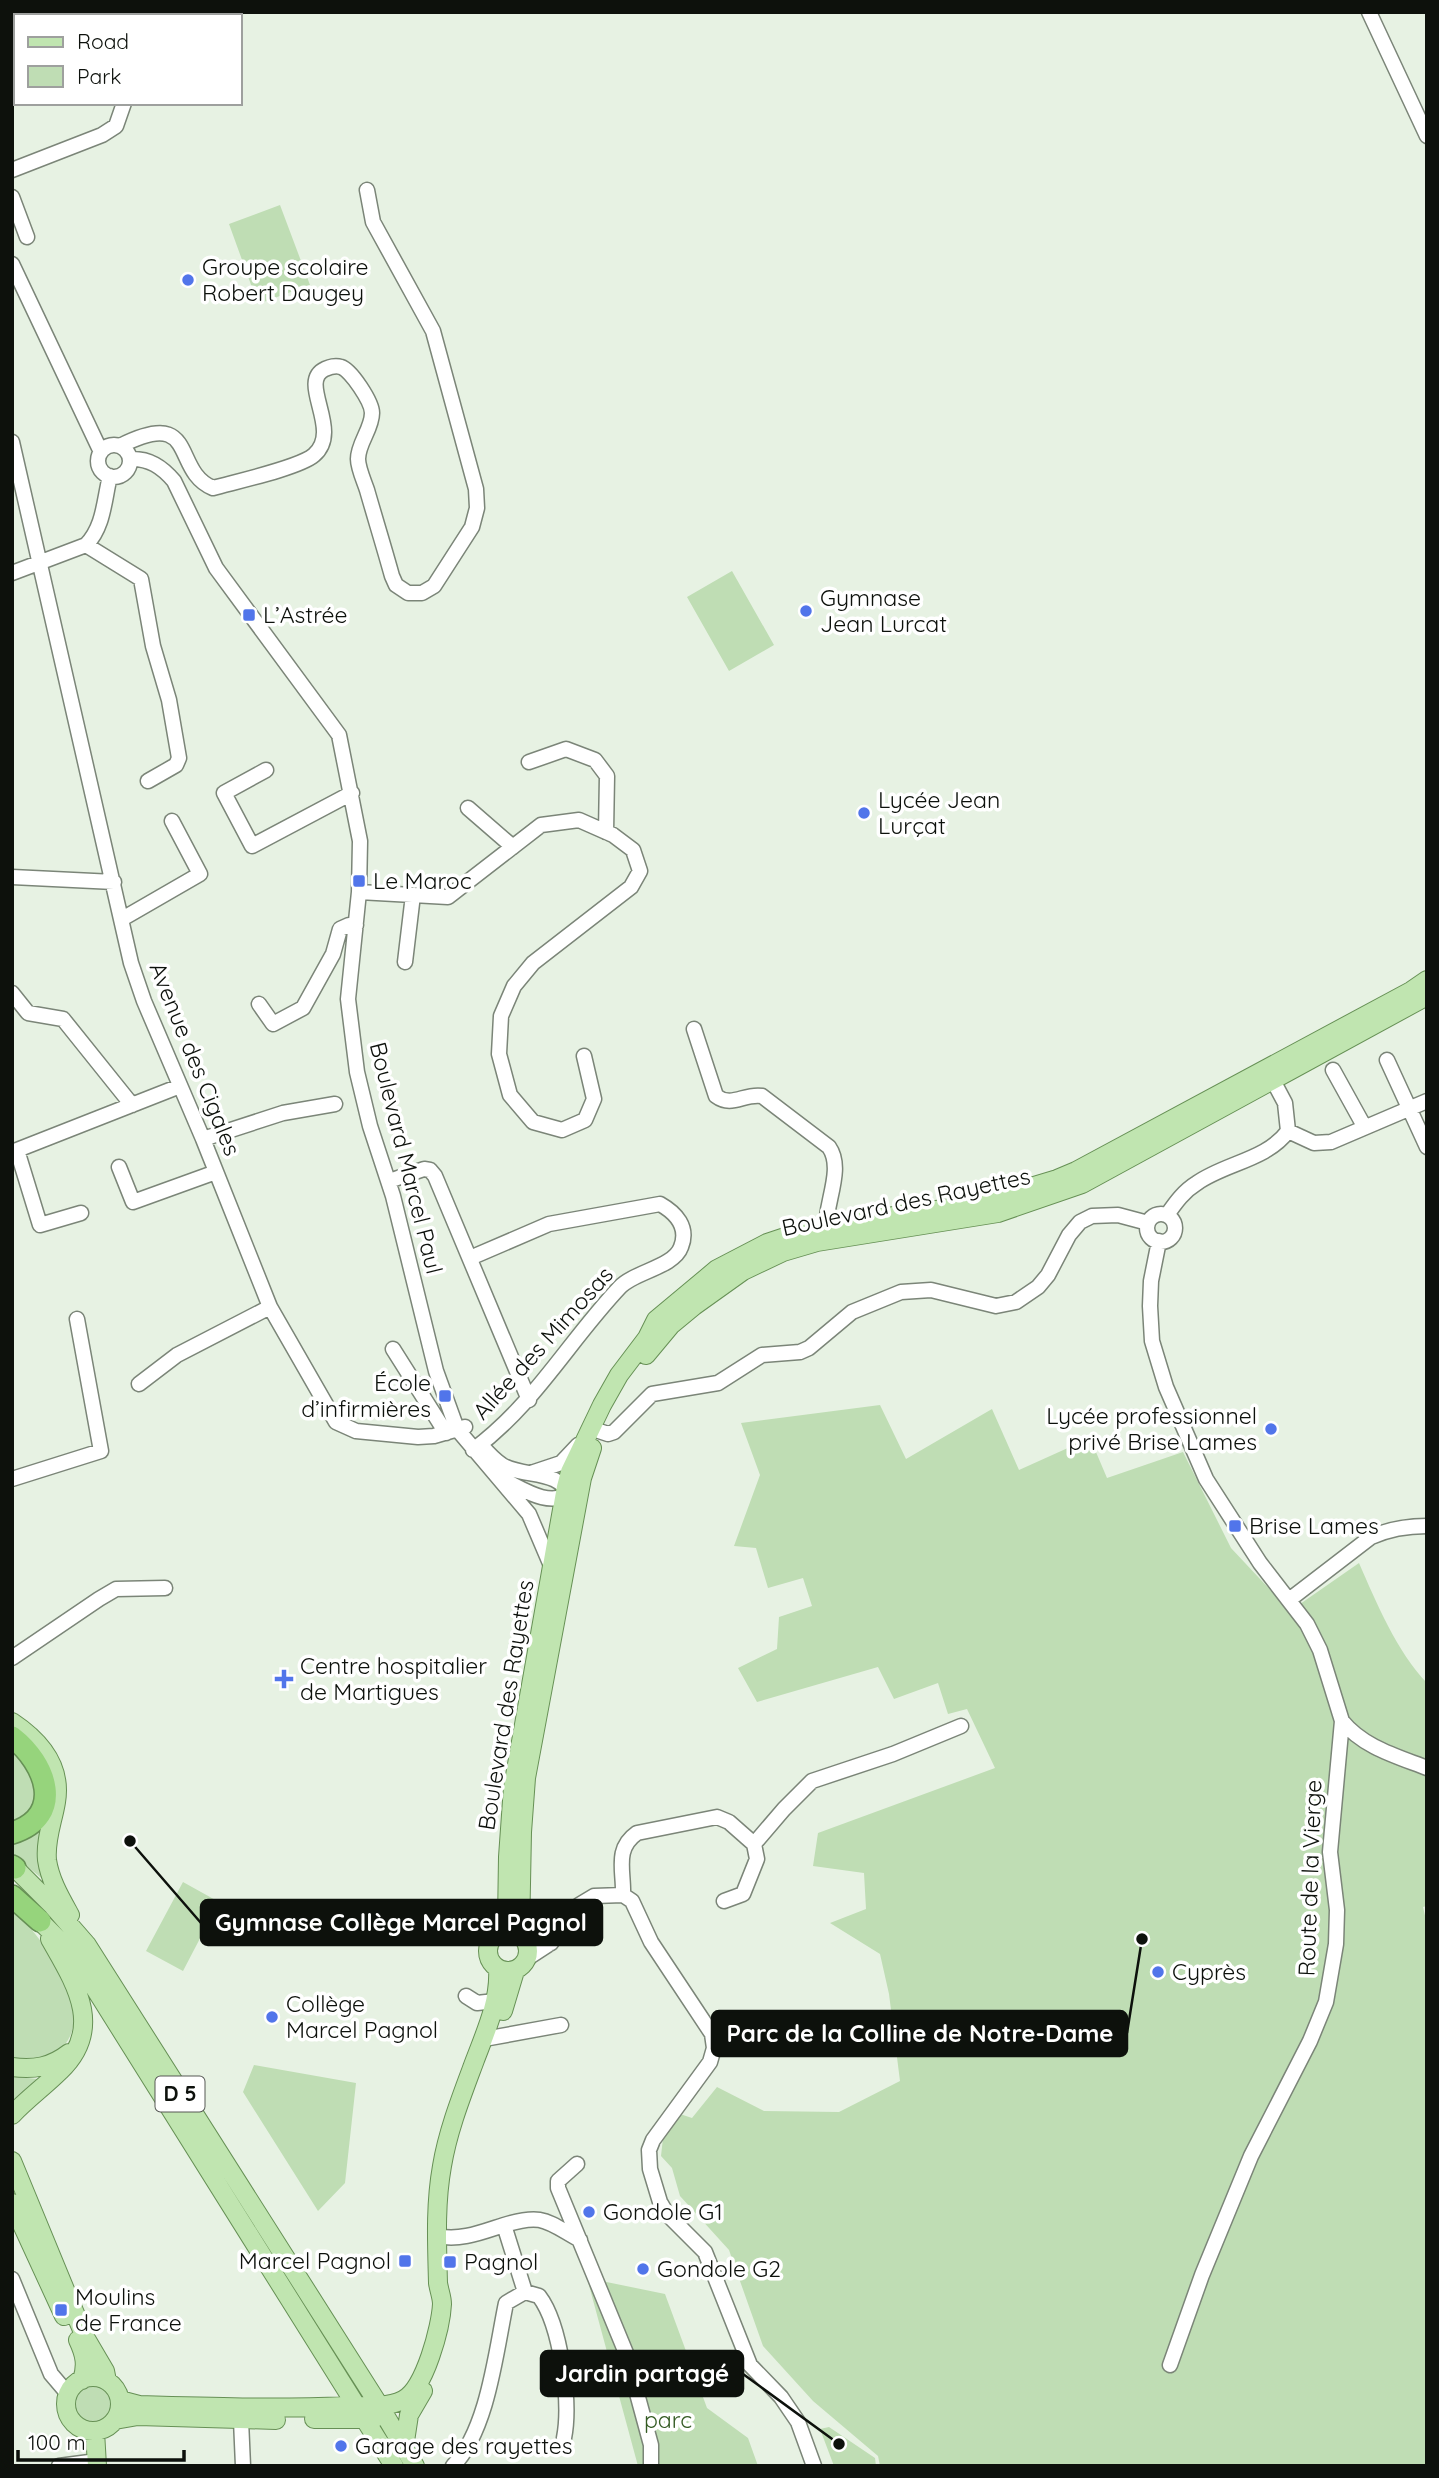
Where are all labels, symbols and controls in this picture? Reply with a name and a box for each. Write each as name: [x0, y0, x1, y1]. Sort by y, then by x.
legend: [14, 14, 242, 105]
text: Road: [77, 28, 129, 54]
text: Park: [77, 63, 121, 89]
place label: Groupe scolaire Robert Daugey: [202, 252, 369, 307]
marker: Groupe scolaire Robert Daugey: [180, 272, 196, 288]
place label: Gymnase Jean Lurcat: [820, 583, 947, 638]
place label: L’Astrée: [263, 600, 348, 629]
marker: Gymnase Jean Lurcat: [798, 603, 814, 619]
marker: L’Astrée: [241, 607, 257, 623]
place label: Lycée Jean Lurçat: [878, 785, 1000, 840]
marker: Lycée Jean Lurçat: [856, 805, 872, 821]
place label: Le Maroc: [373, 866, 472, 895]
marker: Le Maroc: [351, 873, 367, 889]
street label: Avenue des Cigales: [143, 958, 247, 1160]
street label: Boulevard Marcel Paul: [364, 1039, 449, 1277]
street label: Boulevard des Rayettes: [779, 1161, 1033, 1242]
street label: Allée des Mimosas: [466, 1260, 619, 1425]
place label: École d’infirmières: [301, 1368, 431, 1423]
marker: École d’infirmières: [437, 1388, 453, 1404]
place label: Lycée professionnel privé Brise Lames: [1046, 1401, 1257, 1456]
marker: Lycée professionnel privé Brise Lames: [1263, 1421, 1279, 1437]
place label: Brise Lames: [1249, 1511, 1379, 1540]
marker: Brise Lames: [1227, 1518, 1243, 1534]
street label: Boulevard des Rayettes: [471, 1578, 540, 1832]
place label: Centre hospitalier de Martigues: [300, 1651, 487, 1706]
marker: Centre hospitalier de Martigues: [274, 1669, 294, 1689]
street label: Route de la Vierge: [1292, 1779, 1327, 1977]
callout: Gymnase Collège Marcel Pagnol: [201, 1900, 602, 1945]
text: Gymnase Collège Marcel Pagnol: [215, 1907, 587, 1937]
place label: Cyprès: [1172, 1957, 1246, 1986]
marker: Cyprès: [1150, 1964, 1166, 1980]
place label: Collège Marcel Pagnol: [286, 1989, 438, 2044]
marker: Collège Marcel Pagnol: [264, 2009, 280, 2025]
callout: Parc de la Colline de Notre-Dame: [712, 2011, 1127, 2056]
text: Parc de la Colline de Notre-Dame: [726, 2018, 1114, 2048]
road number: D 5: [156, 2076, 204, 2112]
place label: Gondole G1: [603, 2197, 723, 2226]
marker: Gondole G1: [581, 2204, 597, 2220]
place label: Marcel Pagnol: [239, 2246, 391, 2275]
place label: Pagnol: [464, 2247, 538, 2276]
marker: Marcel Pagnol: [397, 2253, 413, 2269]
marker: Pagnol: [442, 2254, 458, 2270]
place label: Gondole G2: [657, 2254, 781, 2283]
marker: Gondole G2: [635, 2261, 651, 2277]
place label: Moulins de France: [75, 2282, 182, 2337]
marker: Moulins de France: [53, 2302, 69, 2318]
callout: Jardin partagé: [541, 2351, 743, 2396]
text: Jardin partagé: [555, 2358, 729, 2388]
park label: parc: [644, 2405, 692, 2434]
scale bar: [18, 2418, 184, 2462]
text: 100 m: [28, 2429, 86, 2455]
place label: Garage des rayettes: [355, 2431, 573, 2460]
marker: Garage des rayettes: [333, 2438, 349, 2454]

